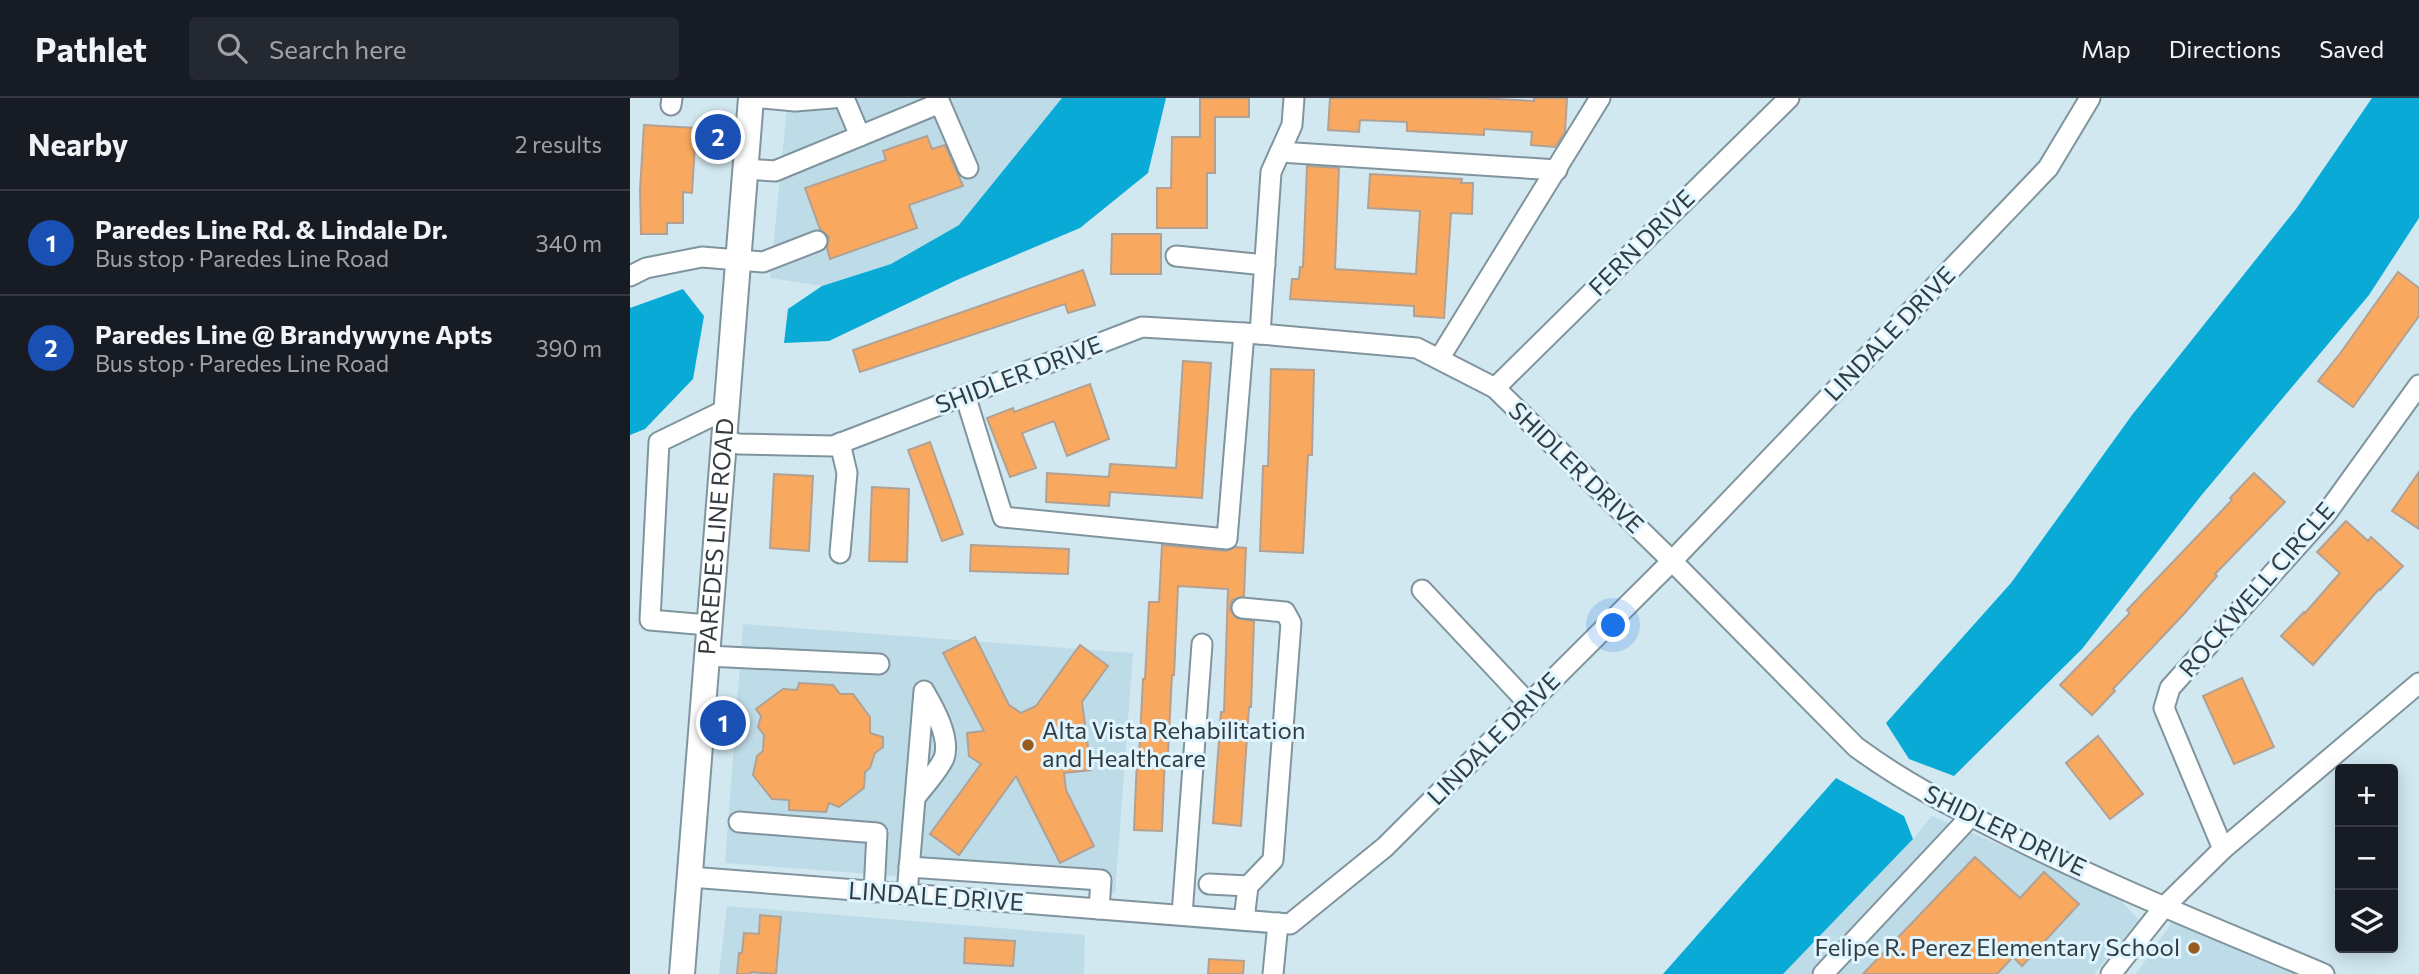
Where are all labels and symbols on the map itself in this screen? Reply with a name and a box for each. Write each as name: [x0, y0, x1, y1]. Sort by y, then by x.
pin: 2: [695, 111, 741, 163]
street label: FERN DRIVE: [1582, 183, 1700, 301]
street label: LINDALE DRIVE: [1817, 260, 1960, 406]
street label: SHIDLER DRIVE: [931, 328, 1106, 419]
street label: SHIDLER DRIVE: [1504, 395, 1651, 539]
street label: PAREDES LINE ROAD: [691, 417, 739, 656]
street label: ROCKWELL CIRCLE: [2172, 496, 2340, 682]
your location: [1596, 608, 1630, 642]
street label: LINDALE DRIVE: [1421, 666, 1565, 810]
pin: 1: [700, 697, 746, 749]
place label: Alta Vista Rehabilitation and Healthcare: [1042, 715, 1306, 772]
marker: Alta Vista Rehabilitation and Healthcare: [1020, 737, 1036, 753]
street label: SHIDLER DRIVE: [1920, 778, 2091, 881]
street label: LINDALE DRIVE: [847, 875, 1025, 916]
place label: Felipe R. Perez Elementary School: [1815, 932, 2180, 961]
marker: Felipe R. Perez Elementary School: [2186, 940, 2202, 956]

